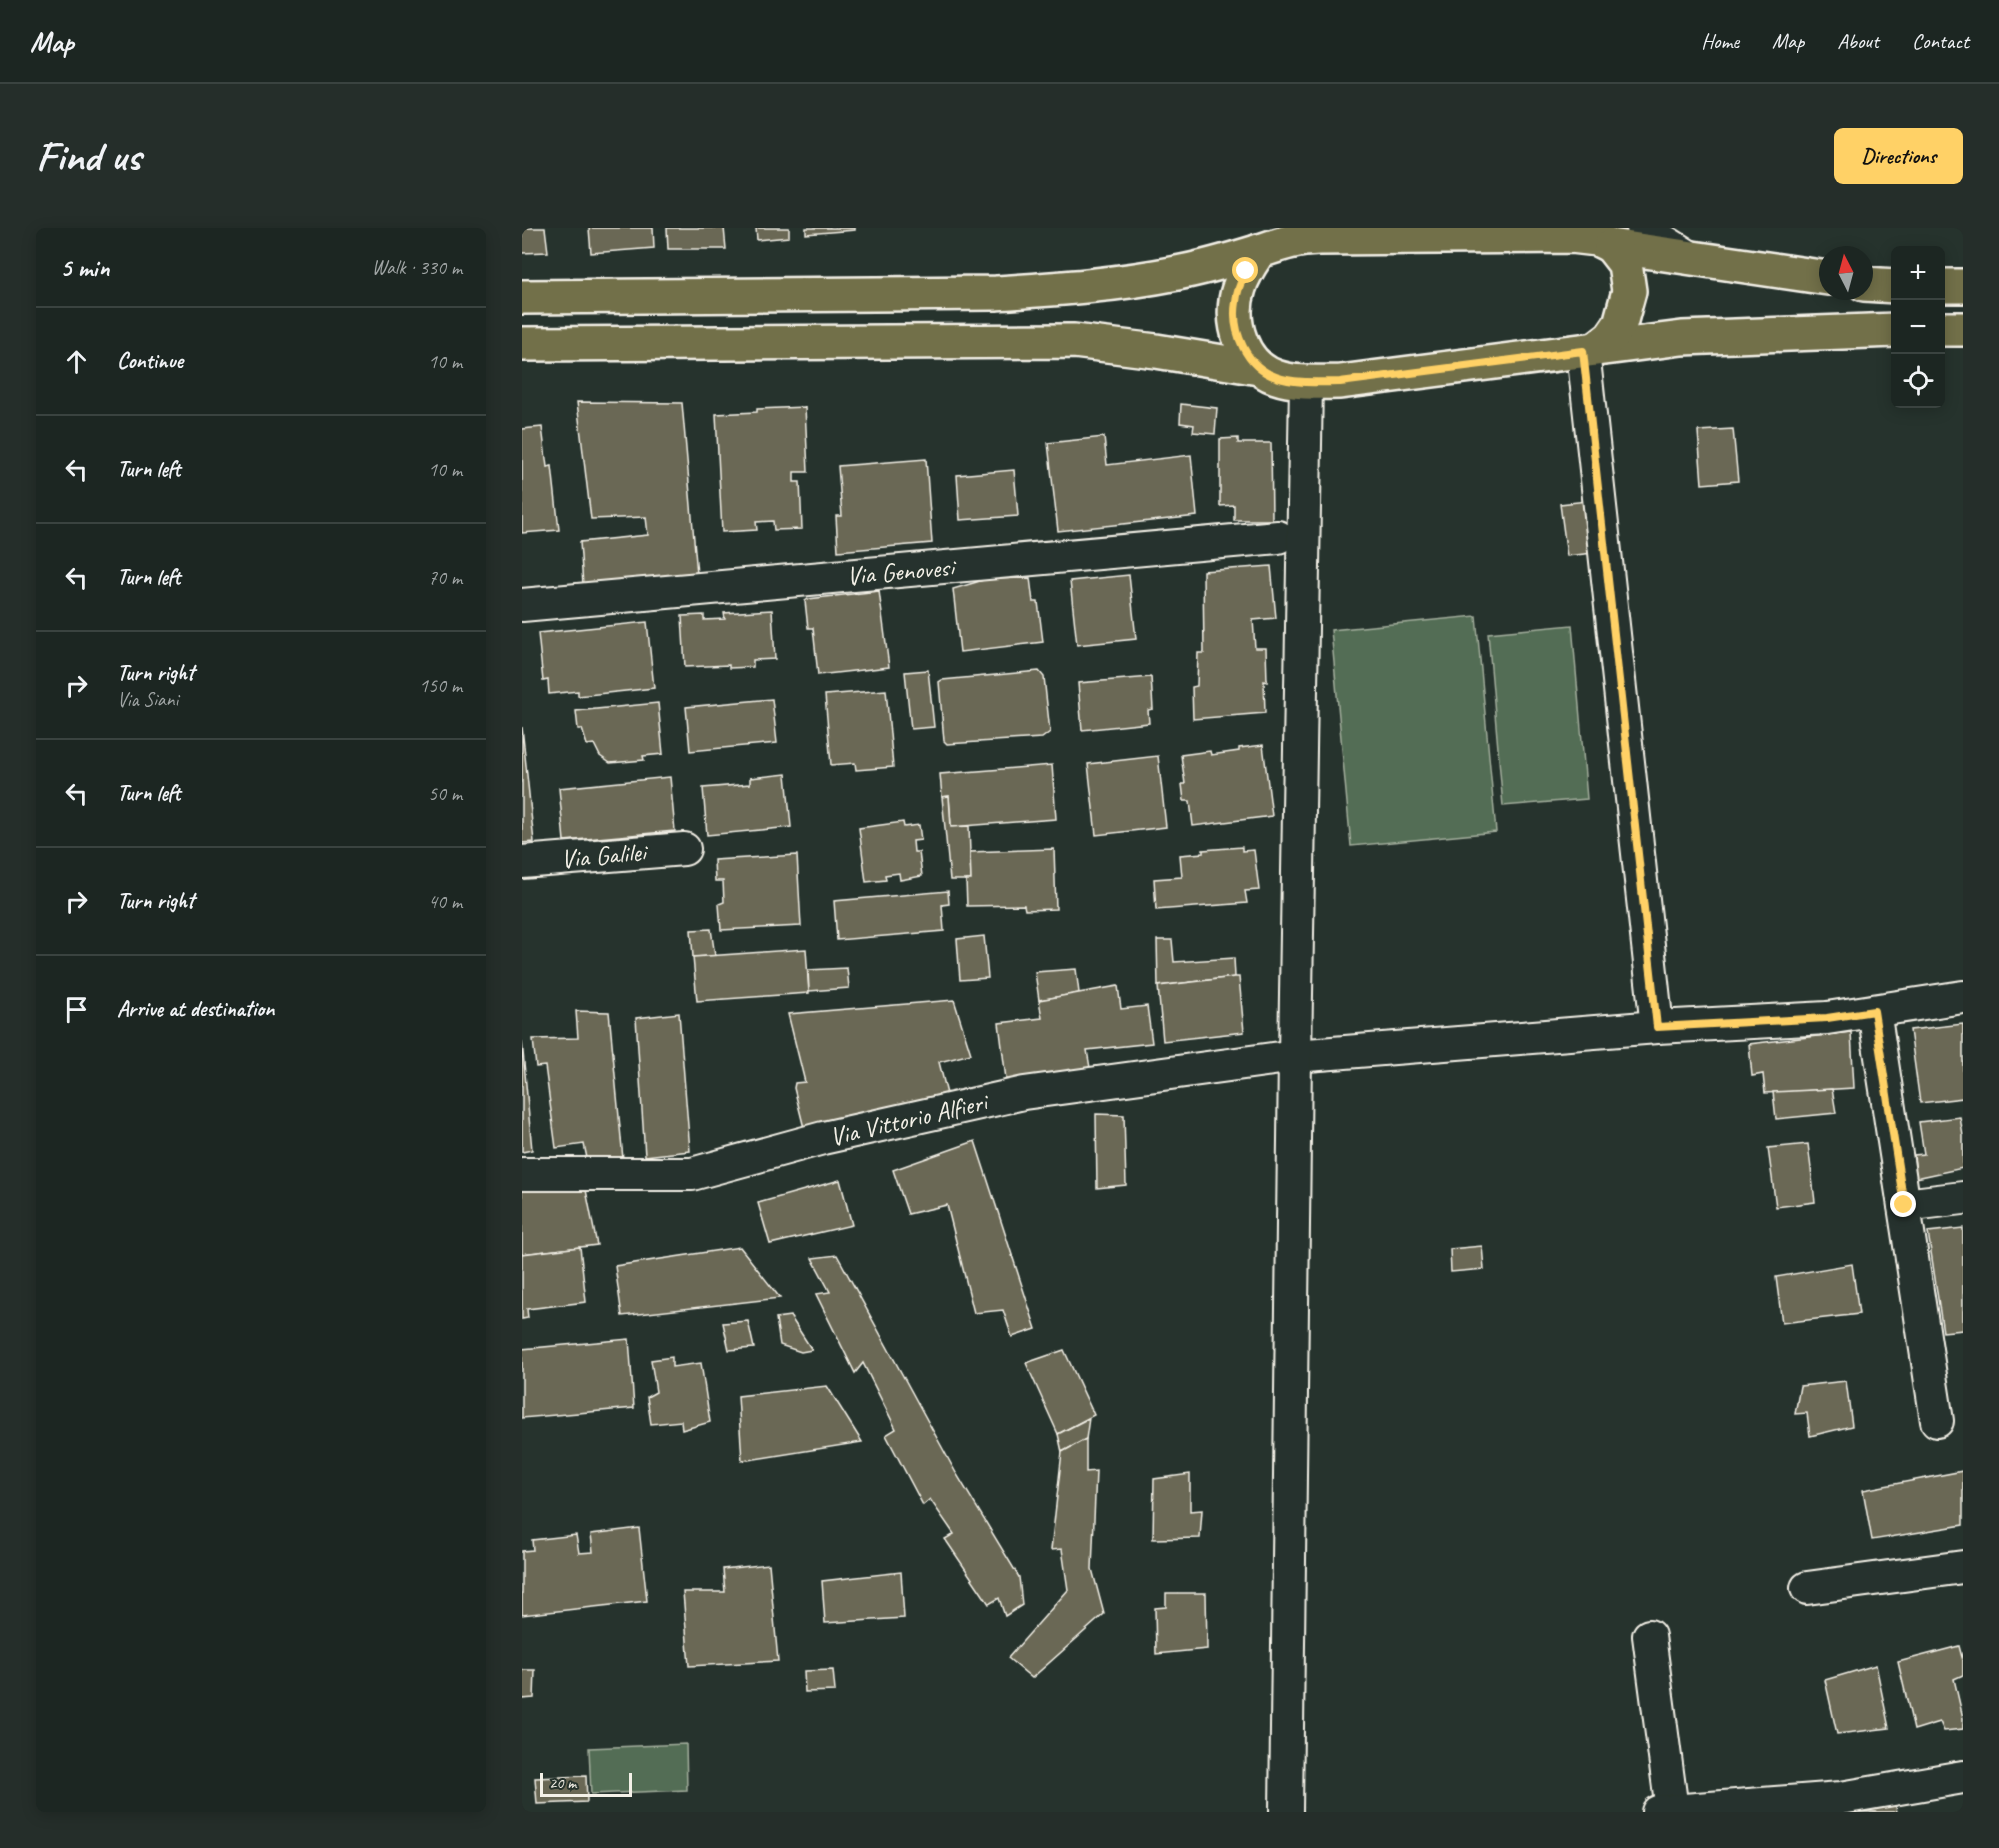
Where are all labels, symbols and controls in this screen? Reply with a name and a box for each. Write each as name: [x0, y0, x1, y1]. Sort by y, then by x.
text: Map: [30, 24, 73, 59]
text: Home: [1701, 28, 1739, 54]
text: Map: [1772, 28, 1804, 54]
text: About: [1837, 28, 1879, 54]
text: Contact: [1912, 28, 1969, 54]
button: Directions: [1834, 128, 1963, 184]
text: Find us: [36, 130, 141, 183]
north arrow: [1819, 246, 1873, 300]
map controls: [1891, 246, 1945, 408]
button: +: [1891, 246, 1945, 300]
text: 5 min: [60, 251, 109, 284]
text: Walk · 330 m: [372, 255, 462, 280]
route start: [1232, 257, 1258, 283]
button: −: [1891, 300, 1945, 354]
icon: ahead: [60, 345, 93, 378]
text: Continue: [117, 347, 183, 375]
text: 10 m: [428, 349, 462, 374]
button: locate: [1891, 354, 1945, 408]
icon: left: [60, 453, 93, 486]
text: Turn left: [117, 455, 181, 483]
text: 10 m: [428, 457, 462, 482]
street label: Via Genovesi: [845, 550, 958, 593]
icon: left: [60, 561, 93, 594]
text: Turn left: [117, 563, 181, 591]
text: 70 m: [428, 565, 462, 590]
text: Turn right: [117, 659, 194, 687]
icon: right: [60, 669, 93, 702]
text: 150 m: [419, 673, 462, 698]
text: Via Siani: [117, 687, 178, 712]
icon: left: [60, 777, 93, 810]
text: Turn left: [117, 779, 181, 807]
text: 50 m: [428, 781, 462, 806]
street label: Via Galilei: [559, 835, 650, 876]
icon: right: [60, 885, 93, 918]
text: Turn right: [117, 887, 194, 915]
text: 40 m: [428, 889, 462, 914]
icon: arrive: [60, 993, 93, 1026]
text: Arrive at destination: [117, 995, 274, 1023]
street label: Via Vittorio Alfieri: [826, 1085, 993, 1154]
route end: [1890, 1191, 1916, 1217]
scale bar: [540, 1770, 632, 1798]
text: 20 m: [549, 1773, 576, 1793]

